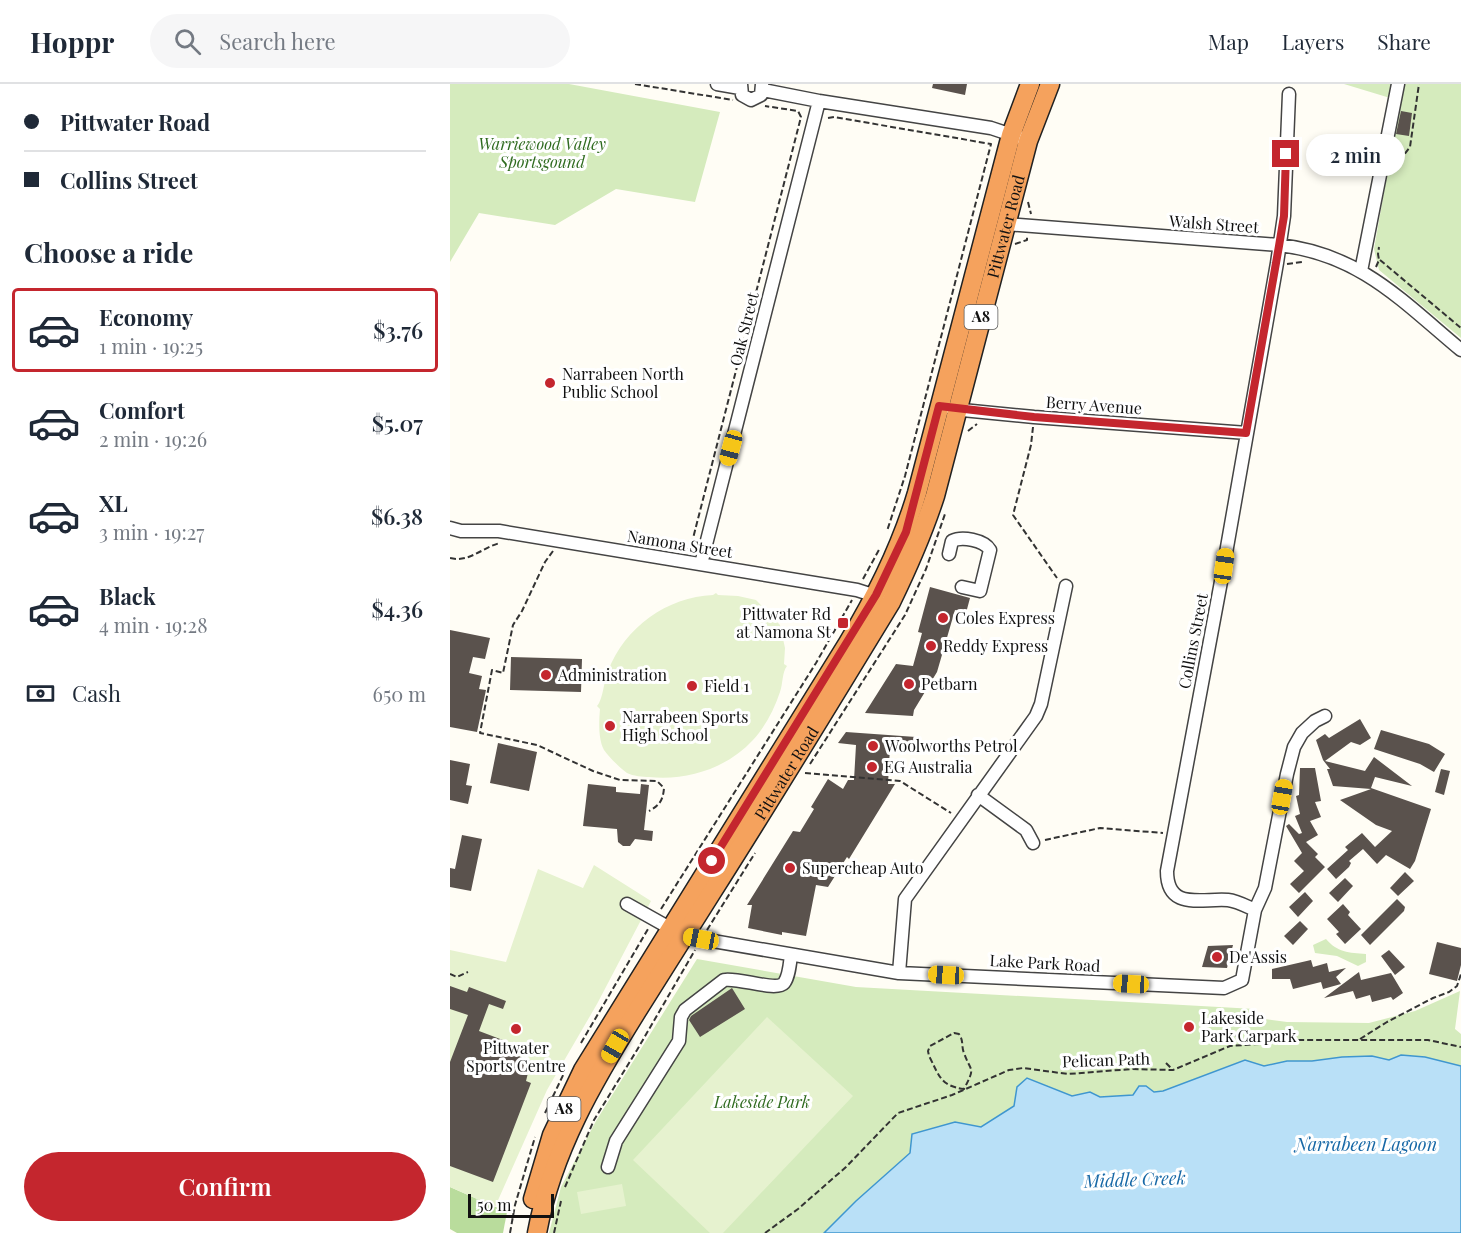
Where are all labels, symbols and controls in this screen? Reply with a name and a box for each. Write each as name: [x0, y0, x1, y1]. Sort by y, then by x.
search box: [150, 14, 570, 68]
text: Hoppr: [30, 23, 114, 60]
icon: search: [171, 25, 204, 58]
text: Search here: [219, 26, 336, 56]
text: Map: [1208, 27, 1249, 55]
text: Layers: [1282, 27, 1344, 55]
text: Share: [1377, 27, 1431, 55]
text: Pittwater Road: [60, 107, 210, 137]
park label: Warriewood Valley Sportsgound: [478, 133, 606, 172]
callout: 2 min: [1307, 133, 1406, 175]
route end: [1272, 140, 1299, 167]
text: 2 min: [1330, 141, 1381, 168]
text: Collins Street: [60, 165, 198, 195]
street label: Pittwater Road: [982, 172, 1029, 280]
street label: Walsh Street: [1168, 210, 1260, 237]
text: Choose a ride: [24, 234, 193, 270]
street label: Oak Street: [724, 289, 763, 368]
text: Economy: [99, 302, 193, 332]
icon: car: [27, 303, 81, 357]
road number: A8: [964, 305, 998, 329]
text: $3.76: [373, 315, 423, 345]
text: 1 min · 19:25: [99, 332, 203, 359]
place label: Narrabeen North Public School: [562, 363, 684, 402]
marker: Narrabeen North Public School: [543, 376, 557, 390]
street label: Berry Avenue: [1045, 391, 1143, 418]
text: Comfort: [99, 395, 185, 425]
icon: car: [27, 396, 81, 450]
text: $5.07: [372, 408, 423, 438]
text: 2 min · 19:26: [99, 425, 207, 452]
car: [718, 428, 744, 468]
text: XL: [99, 488, 128, 518]
icon: car: [27, 489, 81, 543]
text: $6.38: [371, 501, 423, 531]
text: 3 min · 19:27: [99, 518, 204, 545]
street label: Namona Street: [626, 525, 734, 562]
car: [1213, 547, 1235, 585]
text: Black: [99, 581, 156, 611]
icon: car: [27, 582, 81, 636]
street label: Collins Street: [1173, 591, 1212, 691]
text: $4.36: [372, 594, 423, 624]
place label: Pittwater Rd at Namona St: [736, 603, 831, 642]
place label: Coles Express: [955, 607, 1055, 628]
text: 4 min · 19:28: [99, 611, 208, 638]
marker: Coles Express: [936, 611, 950, 625]
marker: Pittwater Rd at Namona St: [836, 616, 850, 630]
place label: Reddy Express: [943, 635, 1048, 656]
marker: Reddy Express: [924, 639, 938, 653]
place label: Administration: [557, 664, 668, 685]
marker: Administration: [539, 668, 553, 682]
place label: Petbarn: [921, 673, 978, 694]
place label: Field 1: [704, 675, 750, 696]
icon: cash: [24, 677, 57, 710]
marker: Petbarn: [902, 677, 916, 691]
text: Cash: [72, 678, 121, 708]
marker: Field 1: [685, 679, 699, 693]
text: 650 m: [373, 680, 426, 707]
place label: Narrabeen Sports High School: [622, 706, 749, 745]
marker: Narrabeen Sports High School: [603, 719, 617, 733]
street label: Pittwater Road: [749, 722, 823, 823]
place label: Woolworths Petrol: [884, 735, 1018, 756]
marker: Woolworths Petrol: [866, 739, 880, 753]
place label: EG Australia: [884, 756, 972, 777]
marker: EG Australia: [865, 760, 879, 774]
car: [1270, 778, 1294, 816]
route start: [698, 847, 725, 874]
place label: Supercheap Auto: [802, 857, 924, 878]
marker: Supercheap Auto: [783, 861, 797, 875]
car: [682, 927, 720, 951]
place label: De'Assis: [1229, 946, 1287, 967]
street label: Lake Park Road: [989, 949, 1101, 976]
marker: De'Assis: [1210, 950, 1224, 964]
car: [928, 965, 964, 985]
car: [1113, 974, 1149, 994]
place label: Lakeside Park Carpark: [1201, 1007, 1297, 1046]
marker: Lakeside Park Carpark: [1182, 1020, 1196, 1034]
marker: Pittwater Sports Centre: [509, 1022, 523, 1036]
car: [598, 1026, 632, 1066]
place label: Pittwater Sports Centre: [466, 1037, 566, 1076]
street label: Pelican Path: [1062, 1047, 1151, 1072]
park label: Lakeside Park: [713, 1091, 810, 1112]
road number: A8: [548, 1097, 580, 1121]
water label: Narrabeen Lagoon: [1293, 1132, 1437, 1156]
button: Confirm: [24, 1152, 426, 1221]
water label: Middle Creek: [1083, 1165, 1186, 1193]
scale bar: [468, 1191, 554, 1218]
text: 50 m: [477, 1194, 511, 1215]

